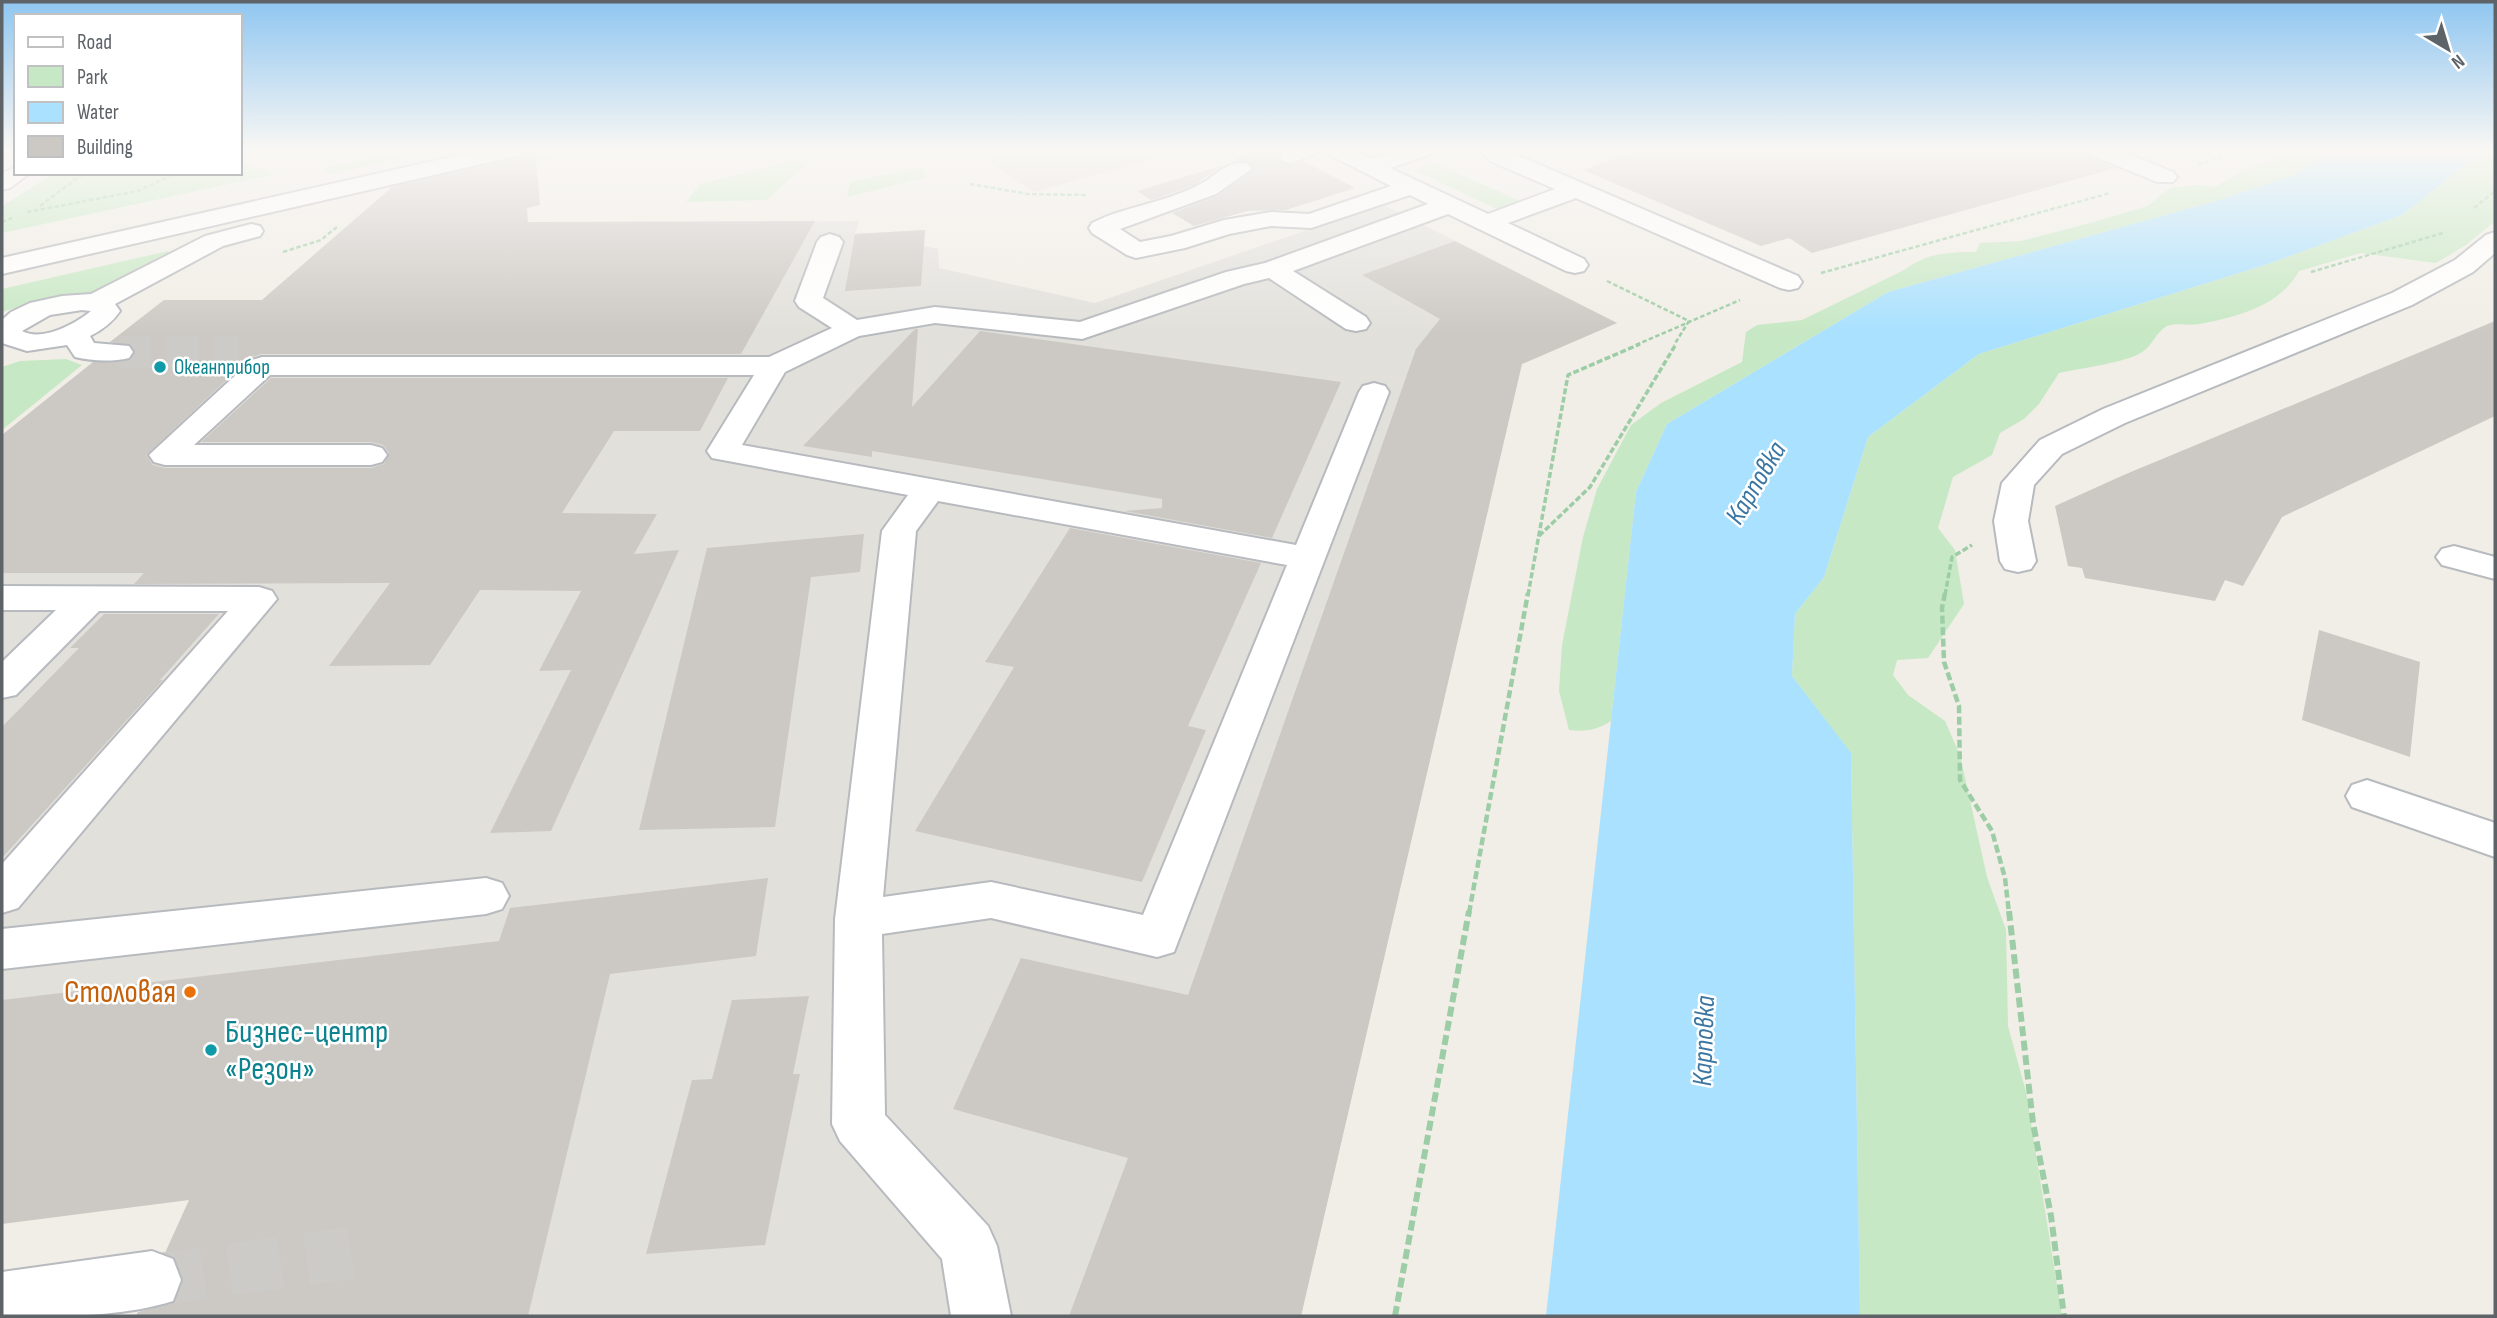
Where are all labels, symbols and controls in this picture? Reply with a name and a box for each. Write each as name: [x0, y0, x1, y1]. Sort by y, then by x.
legend: [14, 14, 242, 175]
north arrow: [2413, 14, 2483, 84]
text: Road: [77, 30, 112, 55]
text: N: [2446, 49, 2469, 73]
text: Park: [77, 65, 108, 90]
text: Water: [77, 100, 119, 125]
text: Building: [77, 135, 133, 160]
place label: Океанприбор: [174, 355, 270, 380]
marker: Океанприбор: [152, 359, 168, 375]
water label: Карповка: [1718, 435, 1794, 530]
place label: Столовая: [64, 973, 176, 1012]
marker: Столовая: [182, 984, 198, 1000]
water label: Карповка: [1686, 994, 1722, 1087]
place label: Бизнес-центр «Резон»: [225, 1013, 388, 1089]
marker: Бизнес-центр «Резон»: [203, 1042, 219, 1058]

